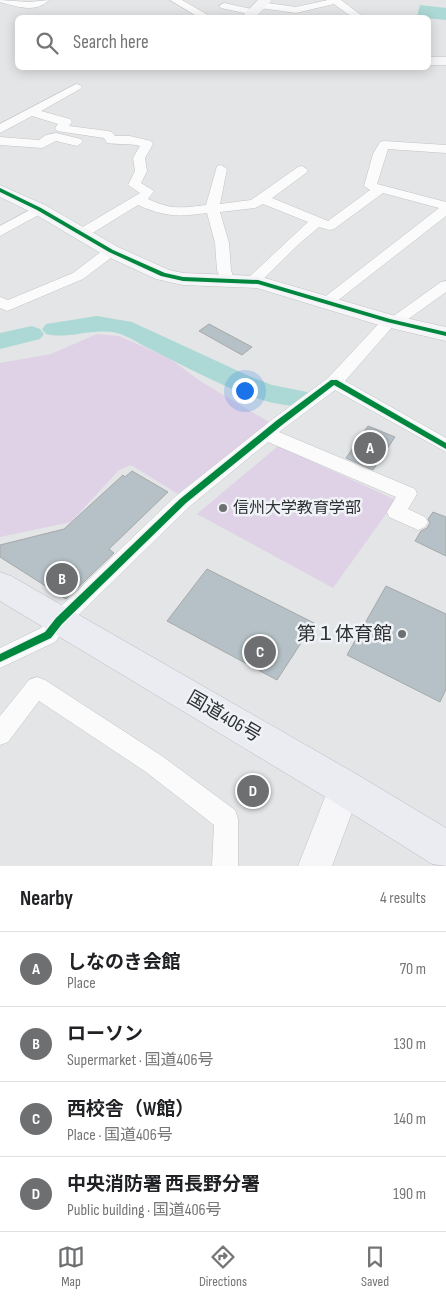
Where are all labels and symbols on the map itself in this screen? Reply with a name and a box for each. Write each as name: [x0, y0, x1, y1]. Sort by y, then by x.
your location: [232, 378, 258, 404]
pin: A: [354, 429, 386, 467]
place label: 信州大学教育学部: [233, 499, 361, 518]
marker: 信州大学教育学部: [217, 502, 229, 514]
pin: B: [46, 560, 78, 598]
place label: 第１体育館: [297, 623, 392, 646]
marker: 第１体育館: [396, 628, 408, 640]
pin: C: [244, 633, 276, 671]
street label: 国道406号: [183, 687, 265, 747]
pin: D: [237, 772, 269, 810]

